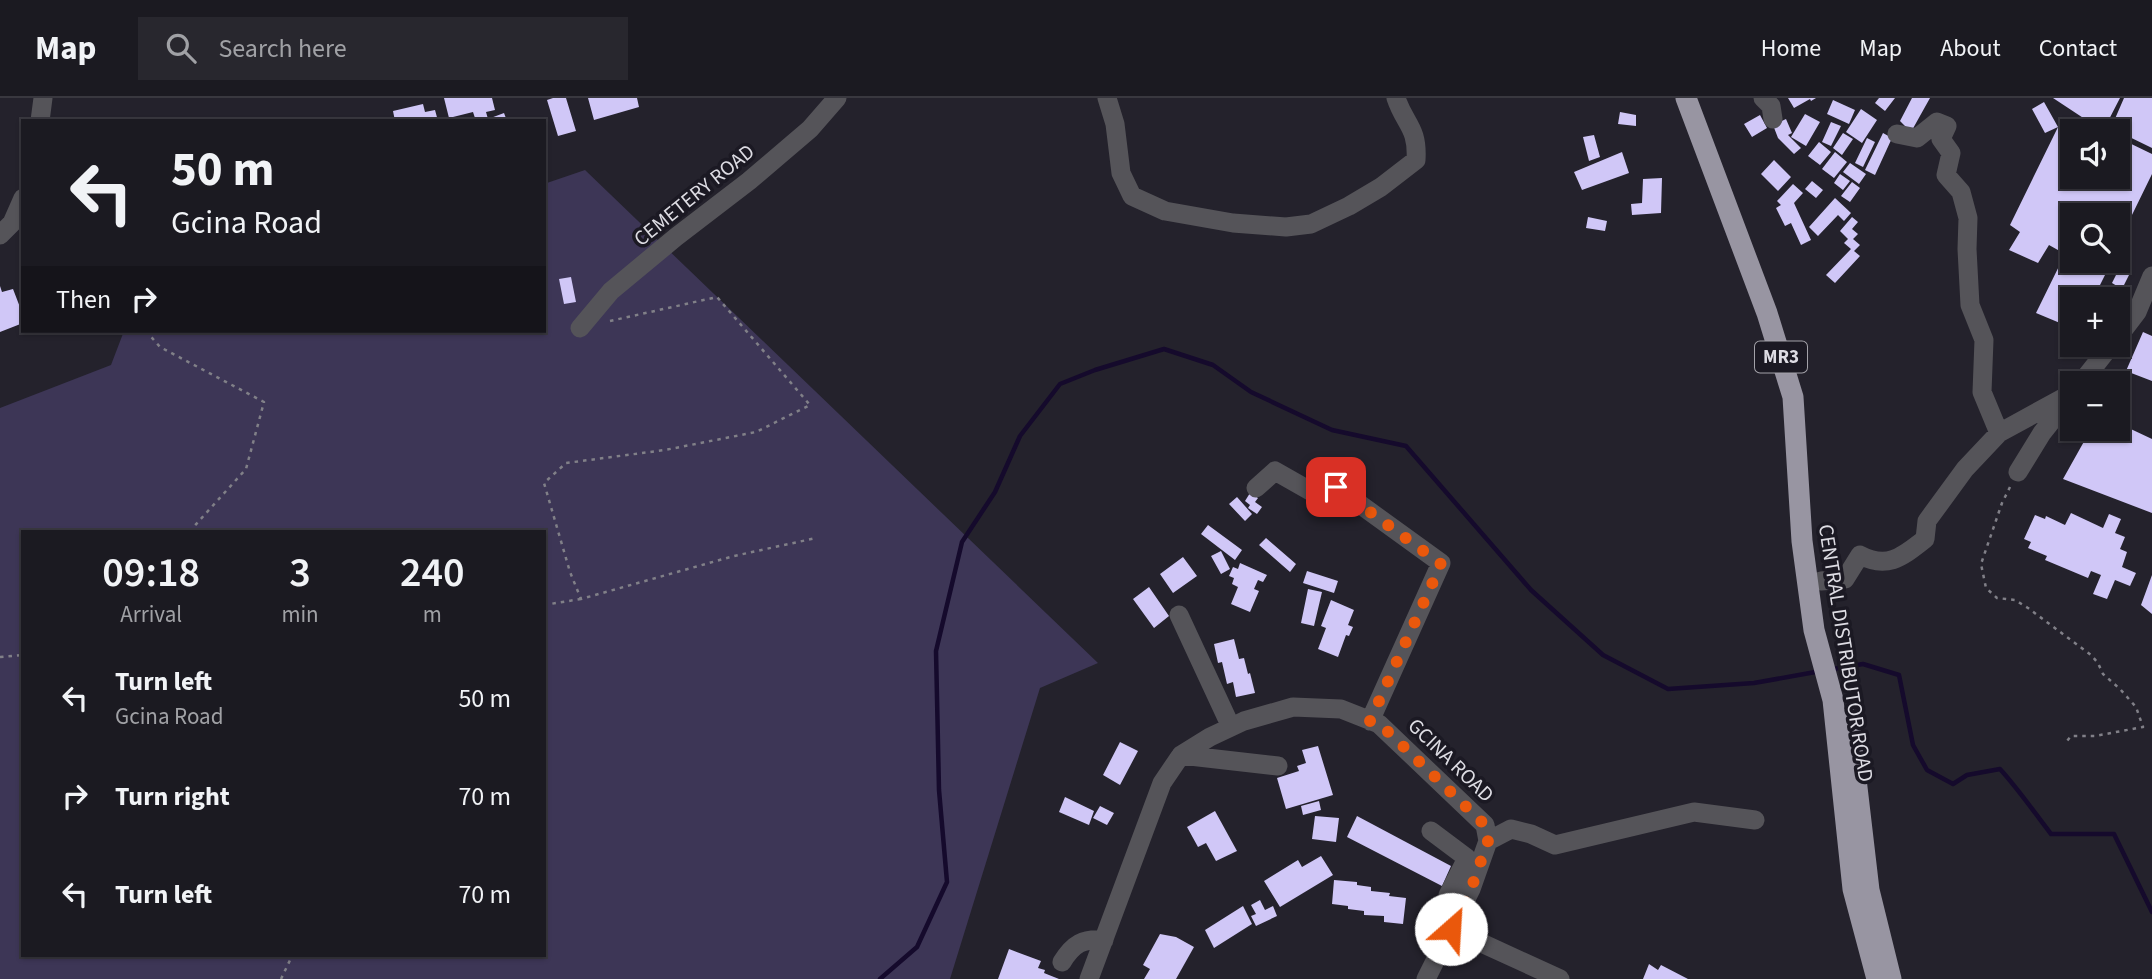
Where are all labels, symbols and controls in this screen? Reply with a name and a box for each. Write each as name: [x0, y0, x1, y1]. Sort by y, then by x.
search box: [138, 17, 628, 80]
text: Map: [35, 25, 96, 72]
icon: search: [162, 29, 200, 67]
text: Search here: [218, 30, 347, 67]
text: Home: [1761, 31, 1821, 66]
text: Map: [1859, 31, 1902, 66]
text: About: [1940, 31, 2001, 66]
text: Contact: [2039, 31, 2117, 66]
map controls: [2060, 119, 2130, 441]
button: sound: [2060, 119, 2130, 189]
text: 50 m: [171, 135, 275, 205]
street label: CEMETERY ROAD: [627, 137, 761, 253]
icon: left: [56, 147, 147, 238]
text: Gcina Road: [171, 200, 322, 246]
button: search: [2060, 203, 2130, 273]
icon: right: [125, 280, 163, 318]
text: Then: [56, 281, 111, 318]
button: +: [2060, 287, 2130, 357]
road number: MR3: [1755, 342, 1807, 372]
button: −: [2060, 371, 2130, 441]
pin: [1306, 457, 1366, 517]
icon: arrive: [1317, 468, 1355, 506]
street label: CENTRAL DISTRIBUTOR ROAD: [1811, 522, 1881, 784]
text: 09:18: [102, 543, 200, 603]
text: 3: [289, 543, 311, 603]
text: 240: [400, 543, 465, 603]
text: Arrival: [120, 598, 182, 631]
text: min: [281, 598, 319, 631]
text: m: [423, 598, 442, 631]
text: Turn left: [115, 663, 212, 700]
icon: left: [56, 679, 94, 717]
text: 50 m: [458, 680, 511, 717]
text: Gcina Road: [115, 700, 223, 733]
street label: GCINA ROAD: [1401, 711, 1501, 809]
icon: right: [56, 777, 94, 815]
text: Turn right: [115, 778, 230, 815]
text: 70 m: [458, 778, 511, 815]
icon: left: [56, 875, 94, 913]
text: Turn left: [115, 876, 212, 913]
text: 70 m: [458, 876, 511, 913]
position arrow: [1414, 892, 1488, 966]

